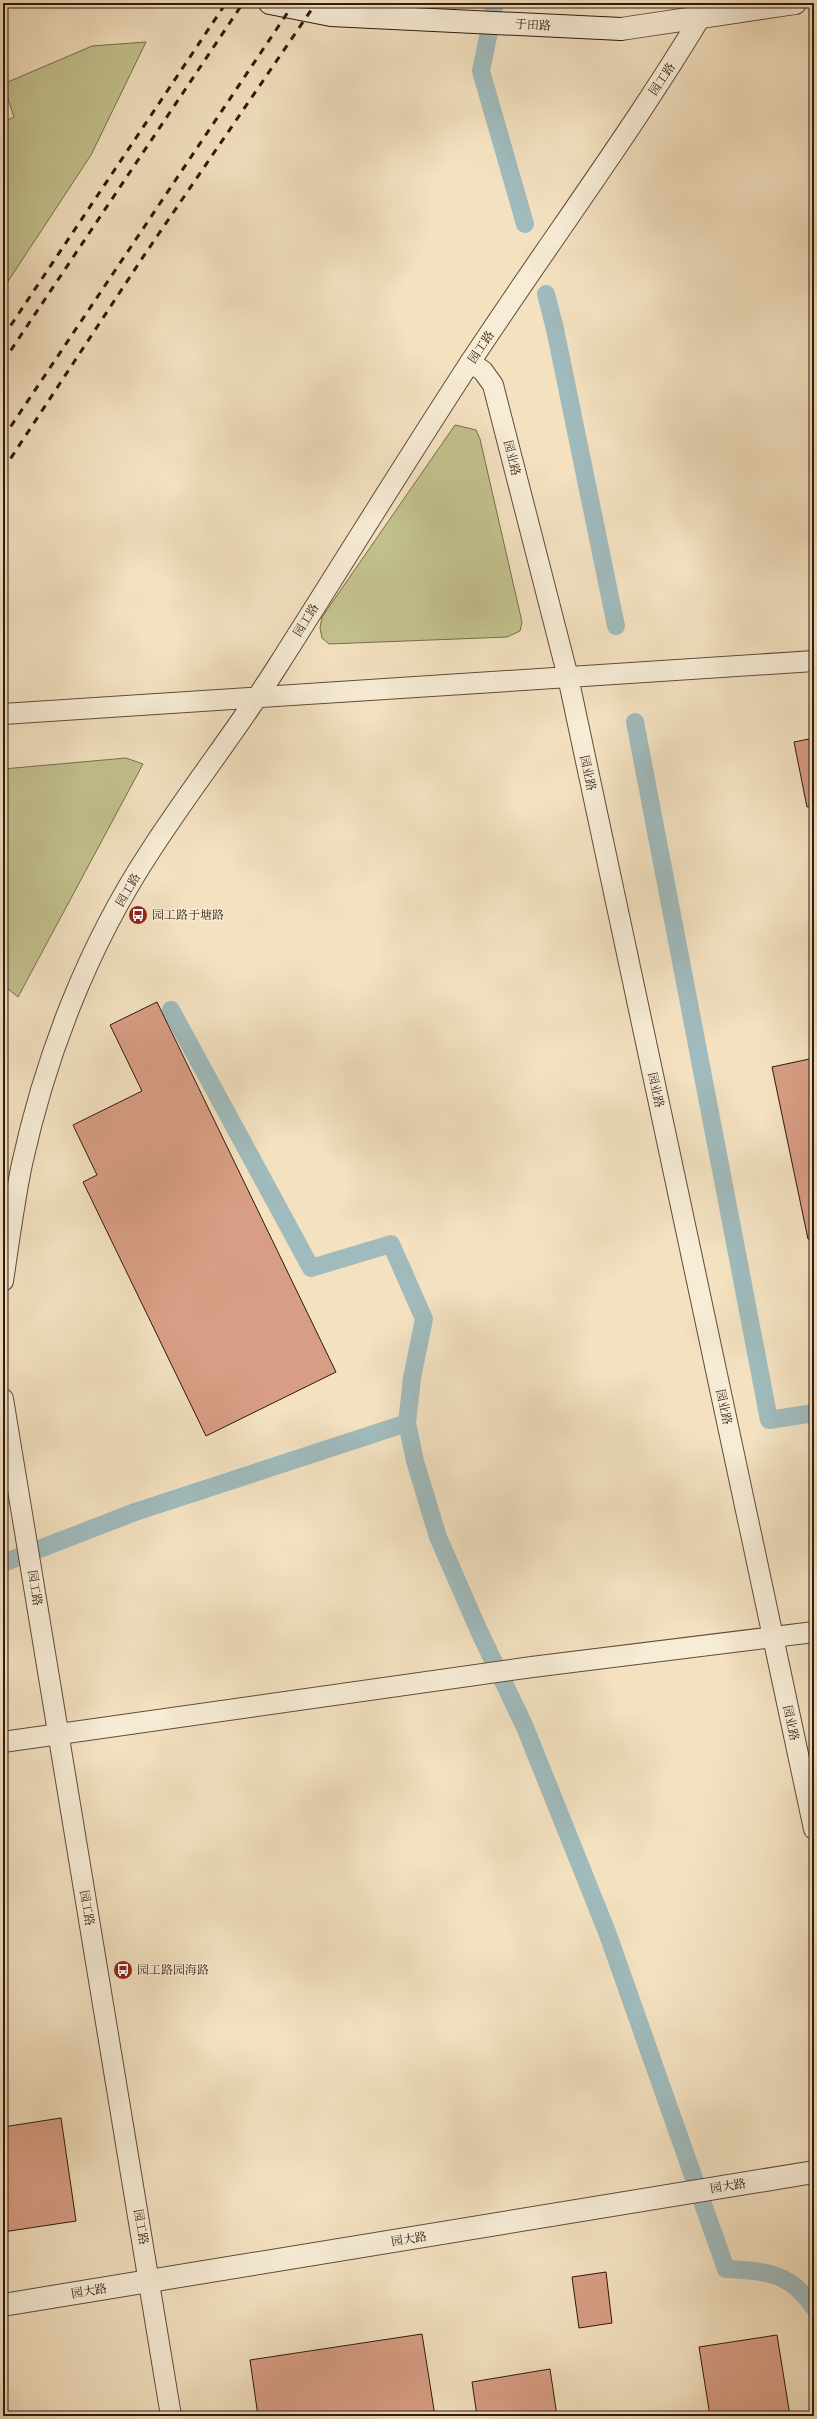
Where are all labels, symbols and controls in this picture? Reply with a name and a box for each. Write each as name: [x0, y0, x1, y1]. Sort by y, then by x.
street label: 于田路: [515, 16, 551, 34]
street label: 园工路: [645, 60, 679, 98]
street label: 园工路: [464, 328, 498, 366]
street label: 园业路: [500, 439, 524, 477]
street label: 园工路: [290, 600, 322, 640]
street label: 园业路: [576, 754, 600, 792]
street label: 园工路: [112, 870, 144, 910]
bus stop icon: 园工路于塘路: [127, 904, 149, 926]
place label: 园工路于塘路: [152, 907, 224, 923]
street label: 园业路: [644, 1071, 668, 1109]
street label: 园业路: [712, 1388, 736, 1426]
street label: 园工路: [24, 1569, 46, 1607]
street label: 园业路: [779, 1704, 803, 1742]
street label: 园工路: [76, 1889, 98, 1927]
bus stop icon: 园工路园海路: [112, 1959, 134, 1981]
place label: 园工路园海路: [137, 1962, 209, 1978]
street label: 园大路: [709, 2175, 747, 2197]
street label: 园工路: [130, 2208, 152, 2246]
street label: 园大路: [390, 2228, 428, 2250]
street label: 园大路: [70, 2280, 108, 2302]

